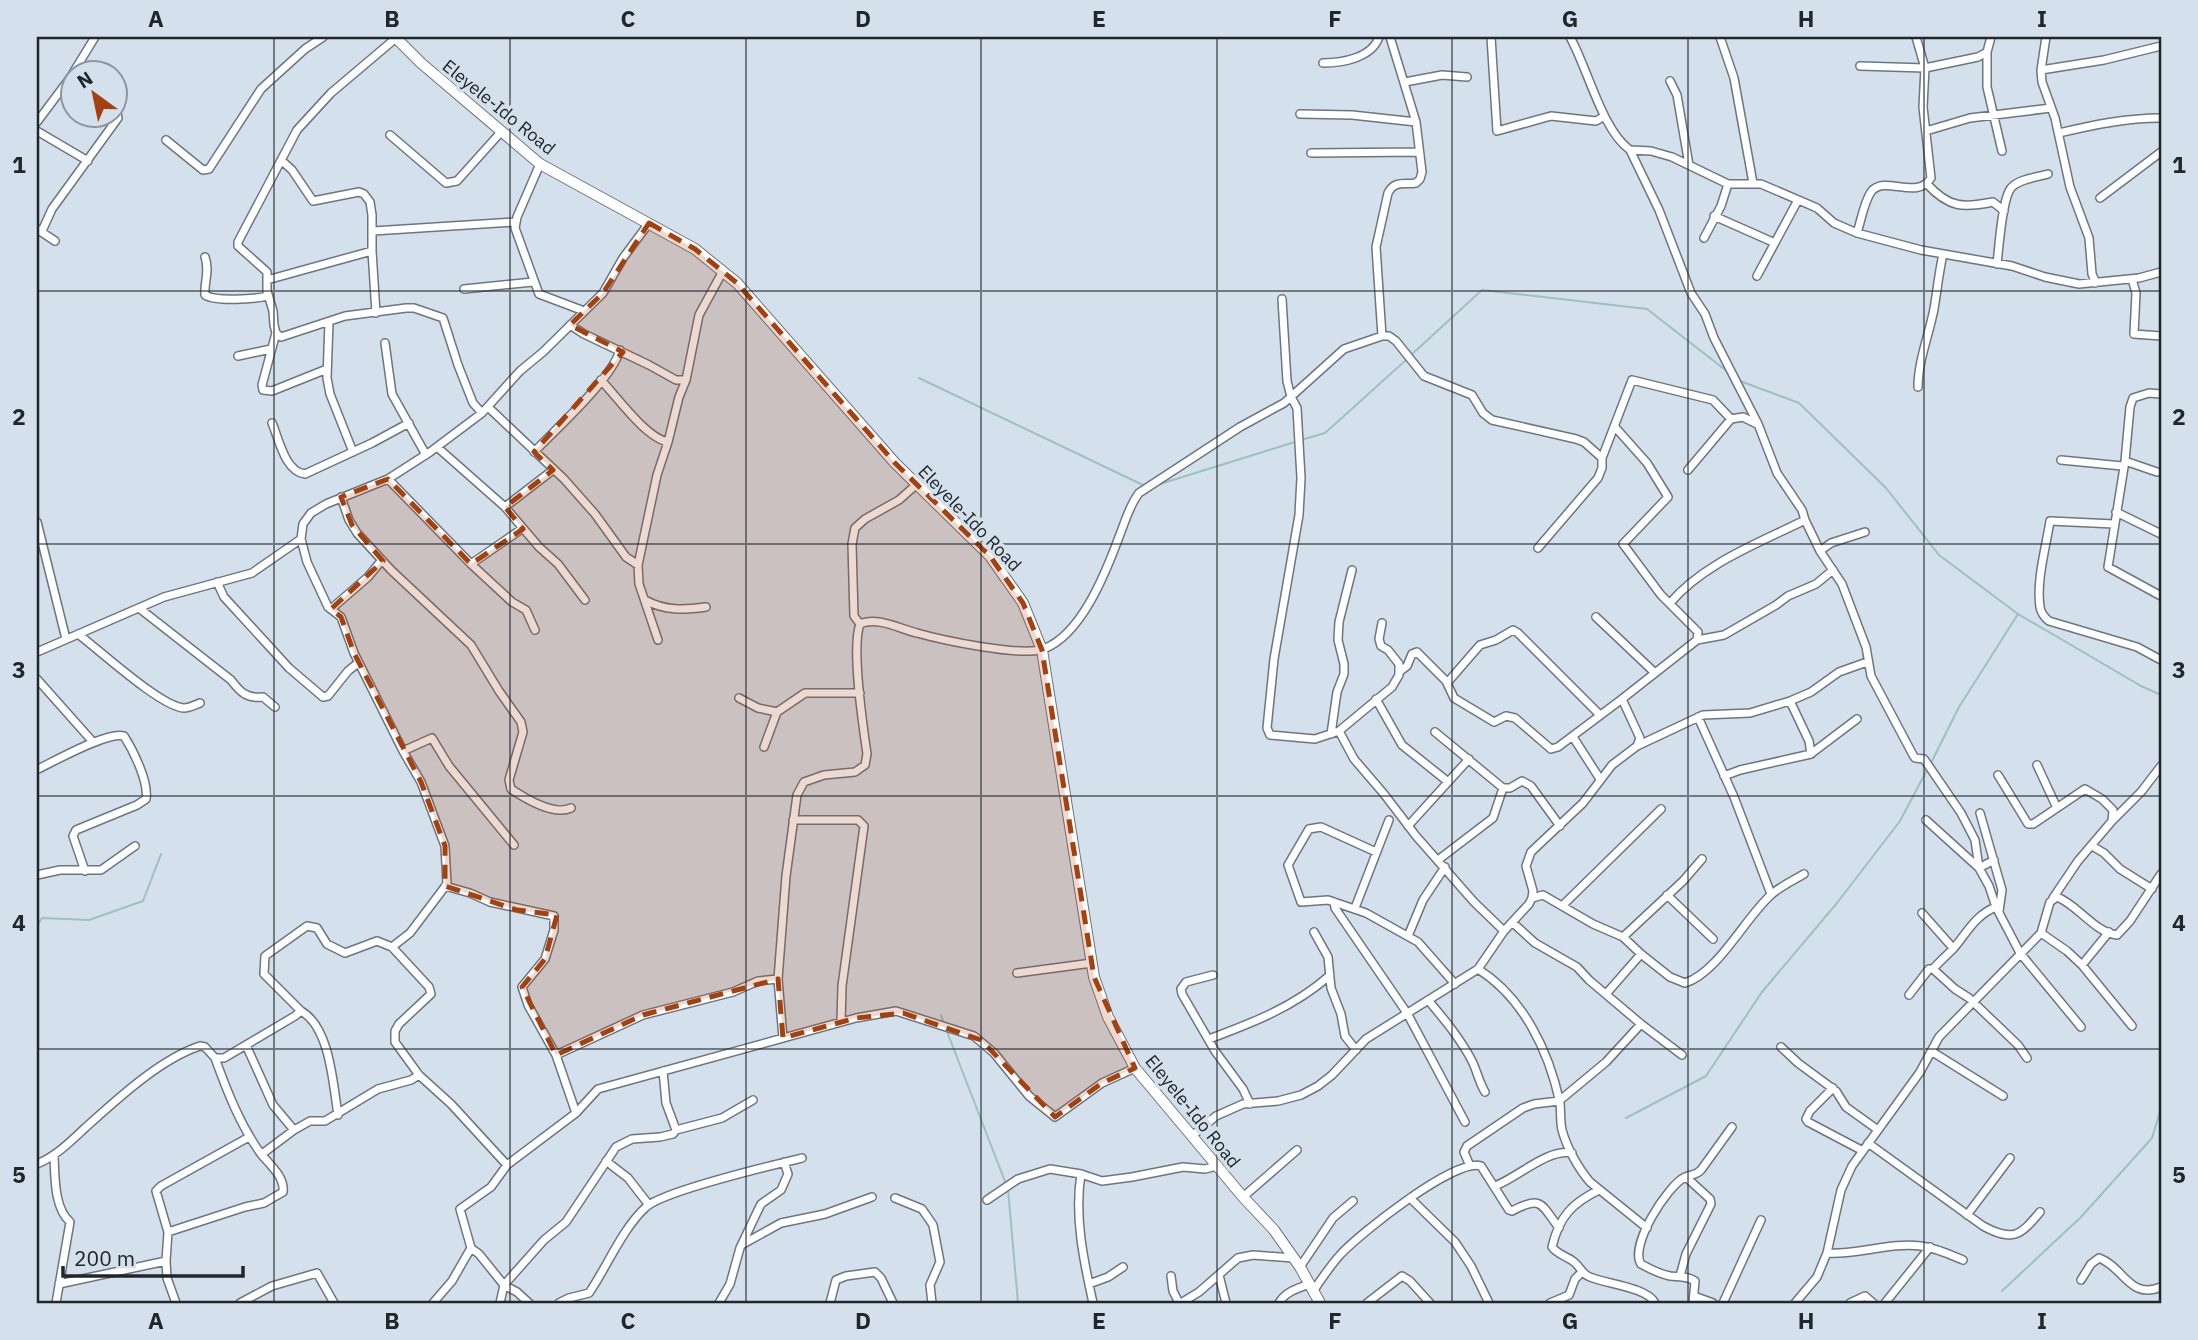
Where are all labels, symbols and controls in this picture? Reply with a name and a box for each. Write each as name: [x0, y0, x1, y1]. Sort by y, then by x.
text: A: [148, 3, 164, 33]
text: B: [384, 3, 400, 33]
text: C: [621, 3, 636, 33]
text: D: [855, 3, 871, 33]
text: E: [1092, 3, 1106, 33]
text: F: [1328, 3, 1342, 33]
text: G: [1562, 3, 1578, 33]
text: H: [1798, 3, 1814, 33]
text: I: [2037, 3, 2047, 33]
street label: Eleyele-Ido Road: [438, 54, 560, 160]
north arrow: [60, 60, 130, 130]
text: N: [72, 66, 97, 94]
text: 1: [12, 149, 26, 179]
text: 1: [2172, 149, 2186, 179]
text: 2: [12, 401, 26, 431]
text: 2: [2172, 401, 2186, 431]
street label: Eleyele-Ido Road: [914, 460, 1026, 576]
text: 3: [12, 654, 26, 684]
text: 3: [2172, 654, 2186, 684]
text: 4: [12, 907, 26, 937]
text: 4: [2172, 907, 2186, 937]
street label: Eleyele-Ido Road: [1140, 1050, 1246, 1172]
text: 5: [12, 1159, 26, 1189]
text: 5: [2172, 1159, 2186, 1189]
scale bar: [63, 1235, 243, 1279]
text: 200 m: [74, 1244, 135, 1272]
text: A: [148, 1305, 164, 1335]
text: B: [384, 1305, 400, 1335]
text: C: [621, 1305, 636, 1335]
text: D: [855, 1305, 871, 1335]
text: E: [1092, 1305, 1106, 1335]
text: F: [1328, 1305, 1342, 1335]
text: G: [1562, 1305, 1578, 1335]
text: H: [1798, 1305, 1814, 1335]
text: I: [2037, 1305, 2047, 1335]

